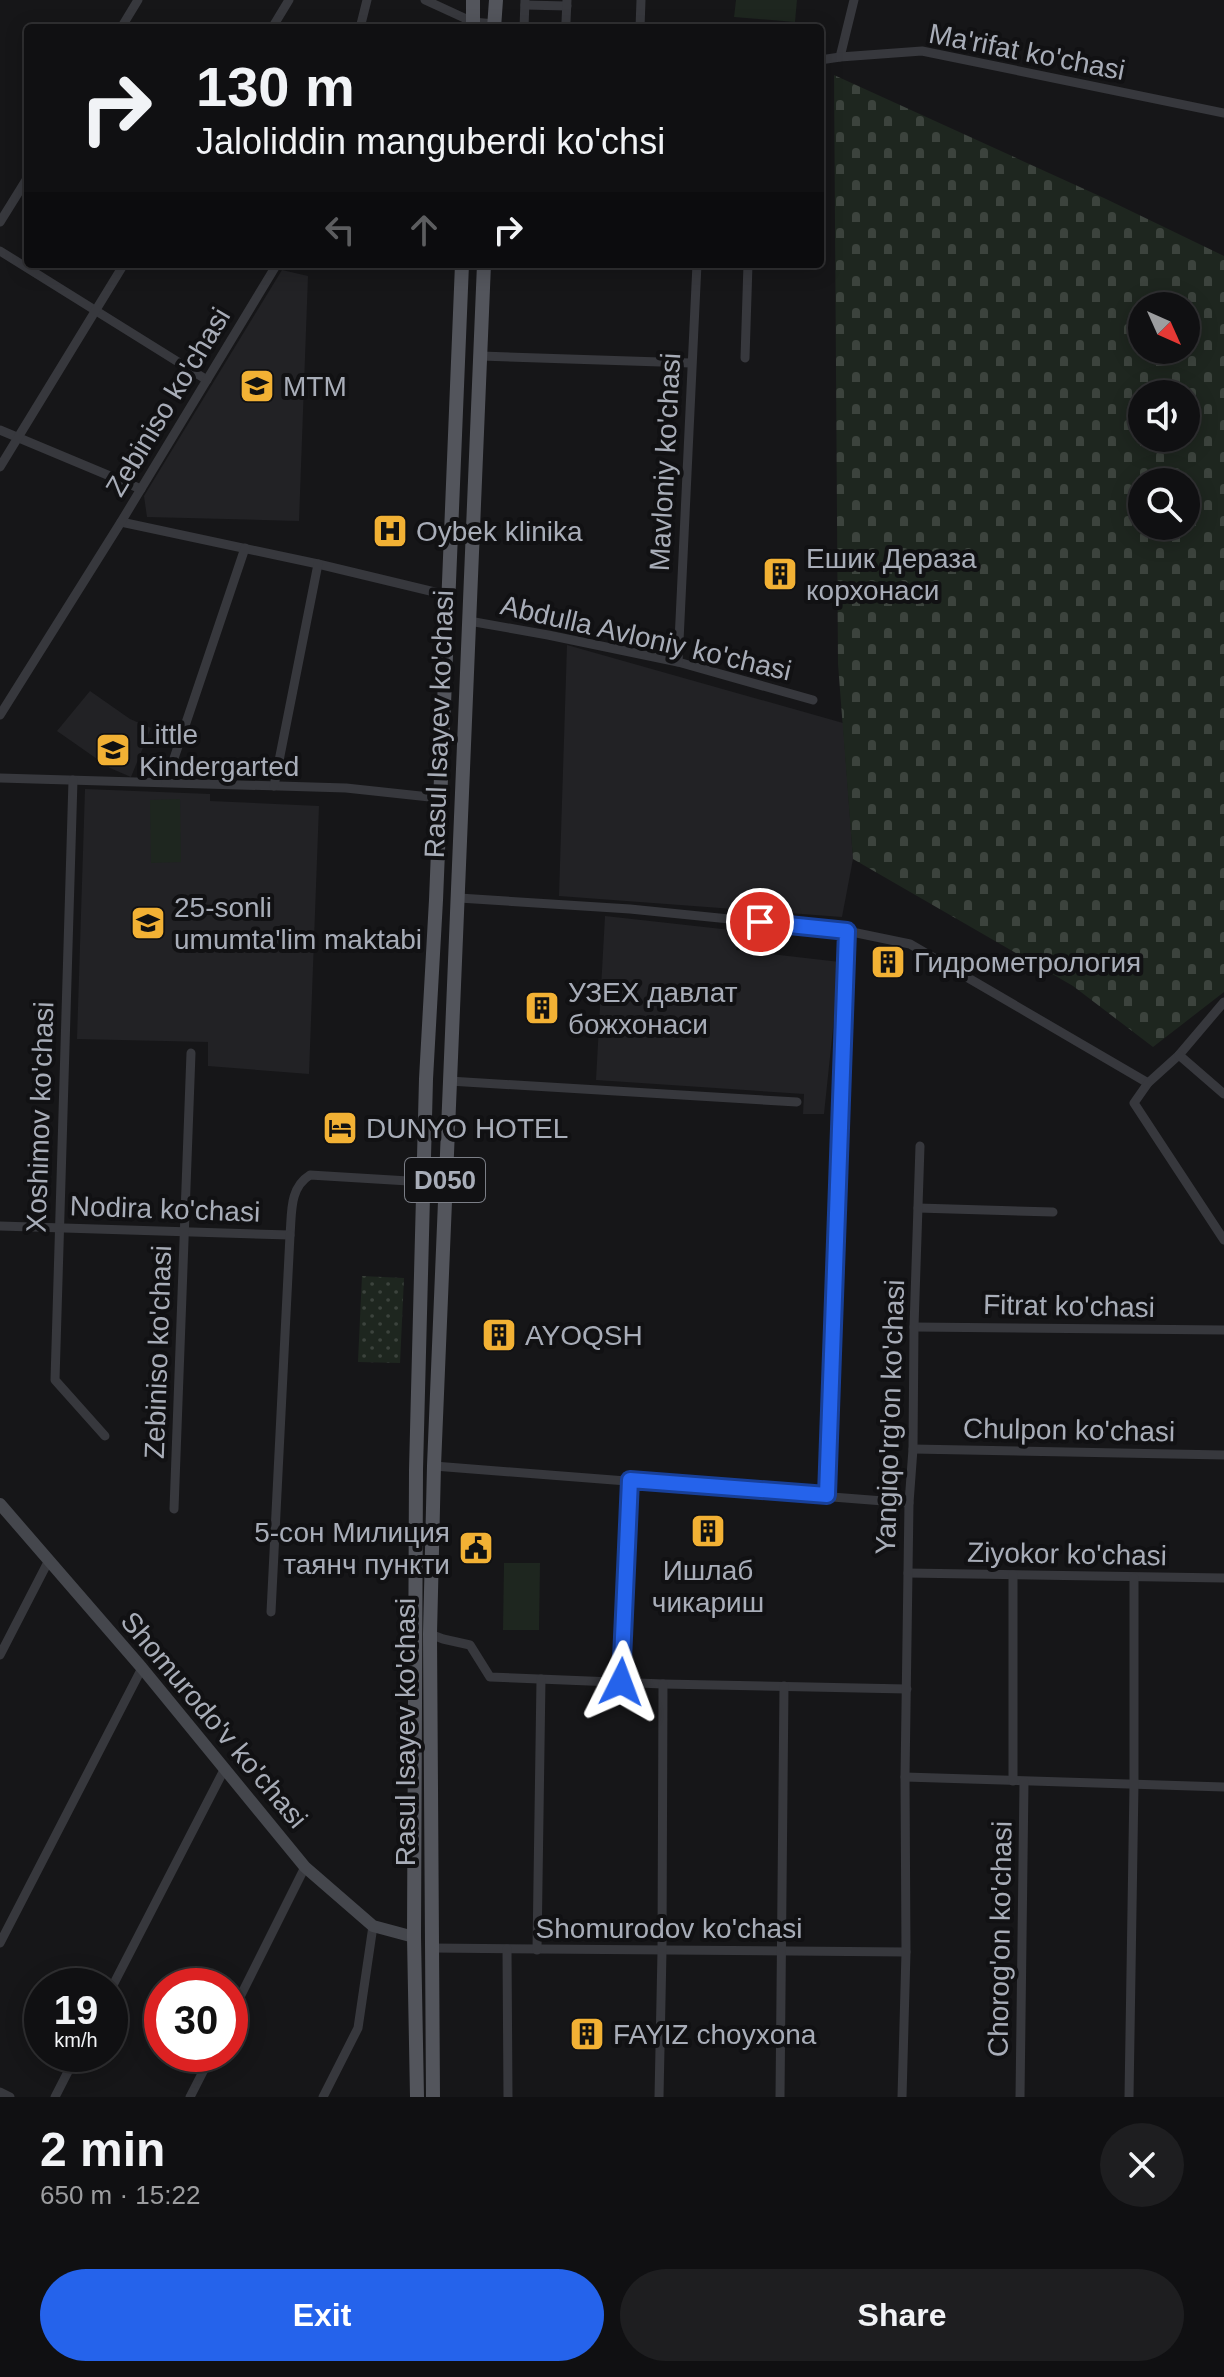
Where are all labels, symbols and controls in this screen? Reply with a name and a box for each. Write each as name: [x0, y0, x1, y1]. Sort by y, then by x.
street label: Ma'rifat ko'chasi: [926, 18, 1128, 86]
text: 130 m: [196, 55, 355, 118]
icon: right: [64, 56, 168, 160]
text: Jaloliddin manguberdi ko'chsi: [196, 121, 665, 162]
icon: left: [318, 208, 362, 252]
icon: ahead: [402, 208, 446, 252]
icon: right: [486, 208, 530, 252]
north arrow: [1128, 292, 1200, 364]
map controls: [1128, 292, 1200, 540]
street label: Zebiniso ko'chasi: [100, 302, 236, 502]
street label: Mavloniy ko'chasi: [644, 352, 686, 572]
school or university icon: MTM: [238, 367, 276, 405]
place label: MTM: [283, 371, 347, 402]
button: sound: [1128, 380, 1200, 452]
button: search: [1128, 468, 1200, 540]
hospital icon: Oybek klinika: [371, 512, 409, 550]
place label: Oybek klinika: [416, 516, 583, 547]
place label: Ешик Дераза корхонаси: [806, 543, 977, 606]
building icon: Ешик Дераза корхонаси: [761, 555, 799, 593]
street label: Rasul Isayev ko'chasi: [419, 589, 459, 859]
street label: Abdulla Avloniy ko'chasi: [498, 589, 794, 687]
place label: Little Kindergarted: [139, 719, 299, 782]
school or university icon: Little Kindergarted: [94, 731, 132, 769]
pin: [726, 888, 794, 956]
place label: 25-sonli umumta'lim maktabi: [174, 892, 422, 955]
icon: arrive: [738, 900, 782, 944]
school or university icon: 25-sonli umumta'lim maktabi: [129, 904, 167, 942]
building icon: Гидрометрология: [869, 943, 907, 981]
place label: Гидрометрология: [914, 947, 1141, 978]
place label: УЗЕХ давлат божхонаси: [568, 977, 738, 1040]
building icon: УЗЕХ давлат божхонаси: [523, 989, 561, 1027]
street label: Xoshimov ko'chasi: [20, 1001, 60, 1233]
hotel icon: DUNYO HOTEL: [321, 1109, 359, 1147]
place label: DUNYO HOTEL: [366, 1113, 568, 1144]
road number: D050: [405, 1158, 485, 1202]
street label: Nodira ko'chasi: [69, 1190, 261, 1228]
street label: Zebiniso ko'chasi: [139, 1245, 177, 1459]
street label: Yangiqo'rg'on ko'chasi: [870, 1279, 910, 1555]
street label: Fitrat ko'chasi: [983, 1289, 1155, 1323]
building icon: AYOQSH: [480, 1316, 518, 1354]
place label: AYOQSH: [525, 1320, 643, 1351]
street label: Chulpon ko'chasi: [963, 1413, 1175, 1447]
building icon: Ишлаб чикариш: [689, 1512, 727, 1550]
place label: 5-сон Милиция таянч пункти: [254, 1517, 450, 1580]
public building icon: 5-сон Милиция таянч пункти: [457, 1529, 495, 1567]
street label: Ziyokor ko'chasi: [967, 1537, 1167, 1571]
place label: Ишлаб чикариш: [652, 1555, 764, 1618]
street label: Rasul Isayev ko'chasi: [390, 1598, 421, 1866]
street label: Shomurodo'v ko'chasi: [115, 1606, 313, 1834]
position arrow: [579, 1640, 663, 1724]
street label: Chorog'on ko'chasi: [982, 1821, 1018, 2057]
street label: Shomurodov ko'chasi: [536, 1913, 802, 1944]
speed limit sign: 30: [144, 1968, 248, 2072]
text: 19: [54, 1988, 98, 2032]
building icon: FAYIZ choyxona: [568, 2015, 606, 2053]
place label: FAYIZ choyxona: [613, 2019, 817, 2050]
text: km/h: [54, 2029, 98, 2051]
text: 2 min: [40, 2123, 165, 2176]
button: close: [1100, 2123, 1184, 2207]
text: 650 m · 15:22: [40, 2180, 200, 2210]
button: Exit: [40, 2269, 604, 2361]
button: Share: [620, 2269, 1184, 2361]

